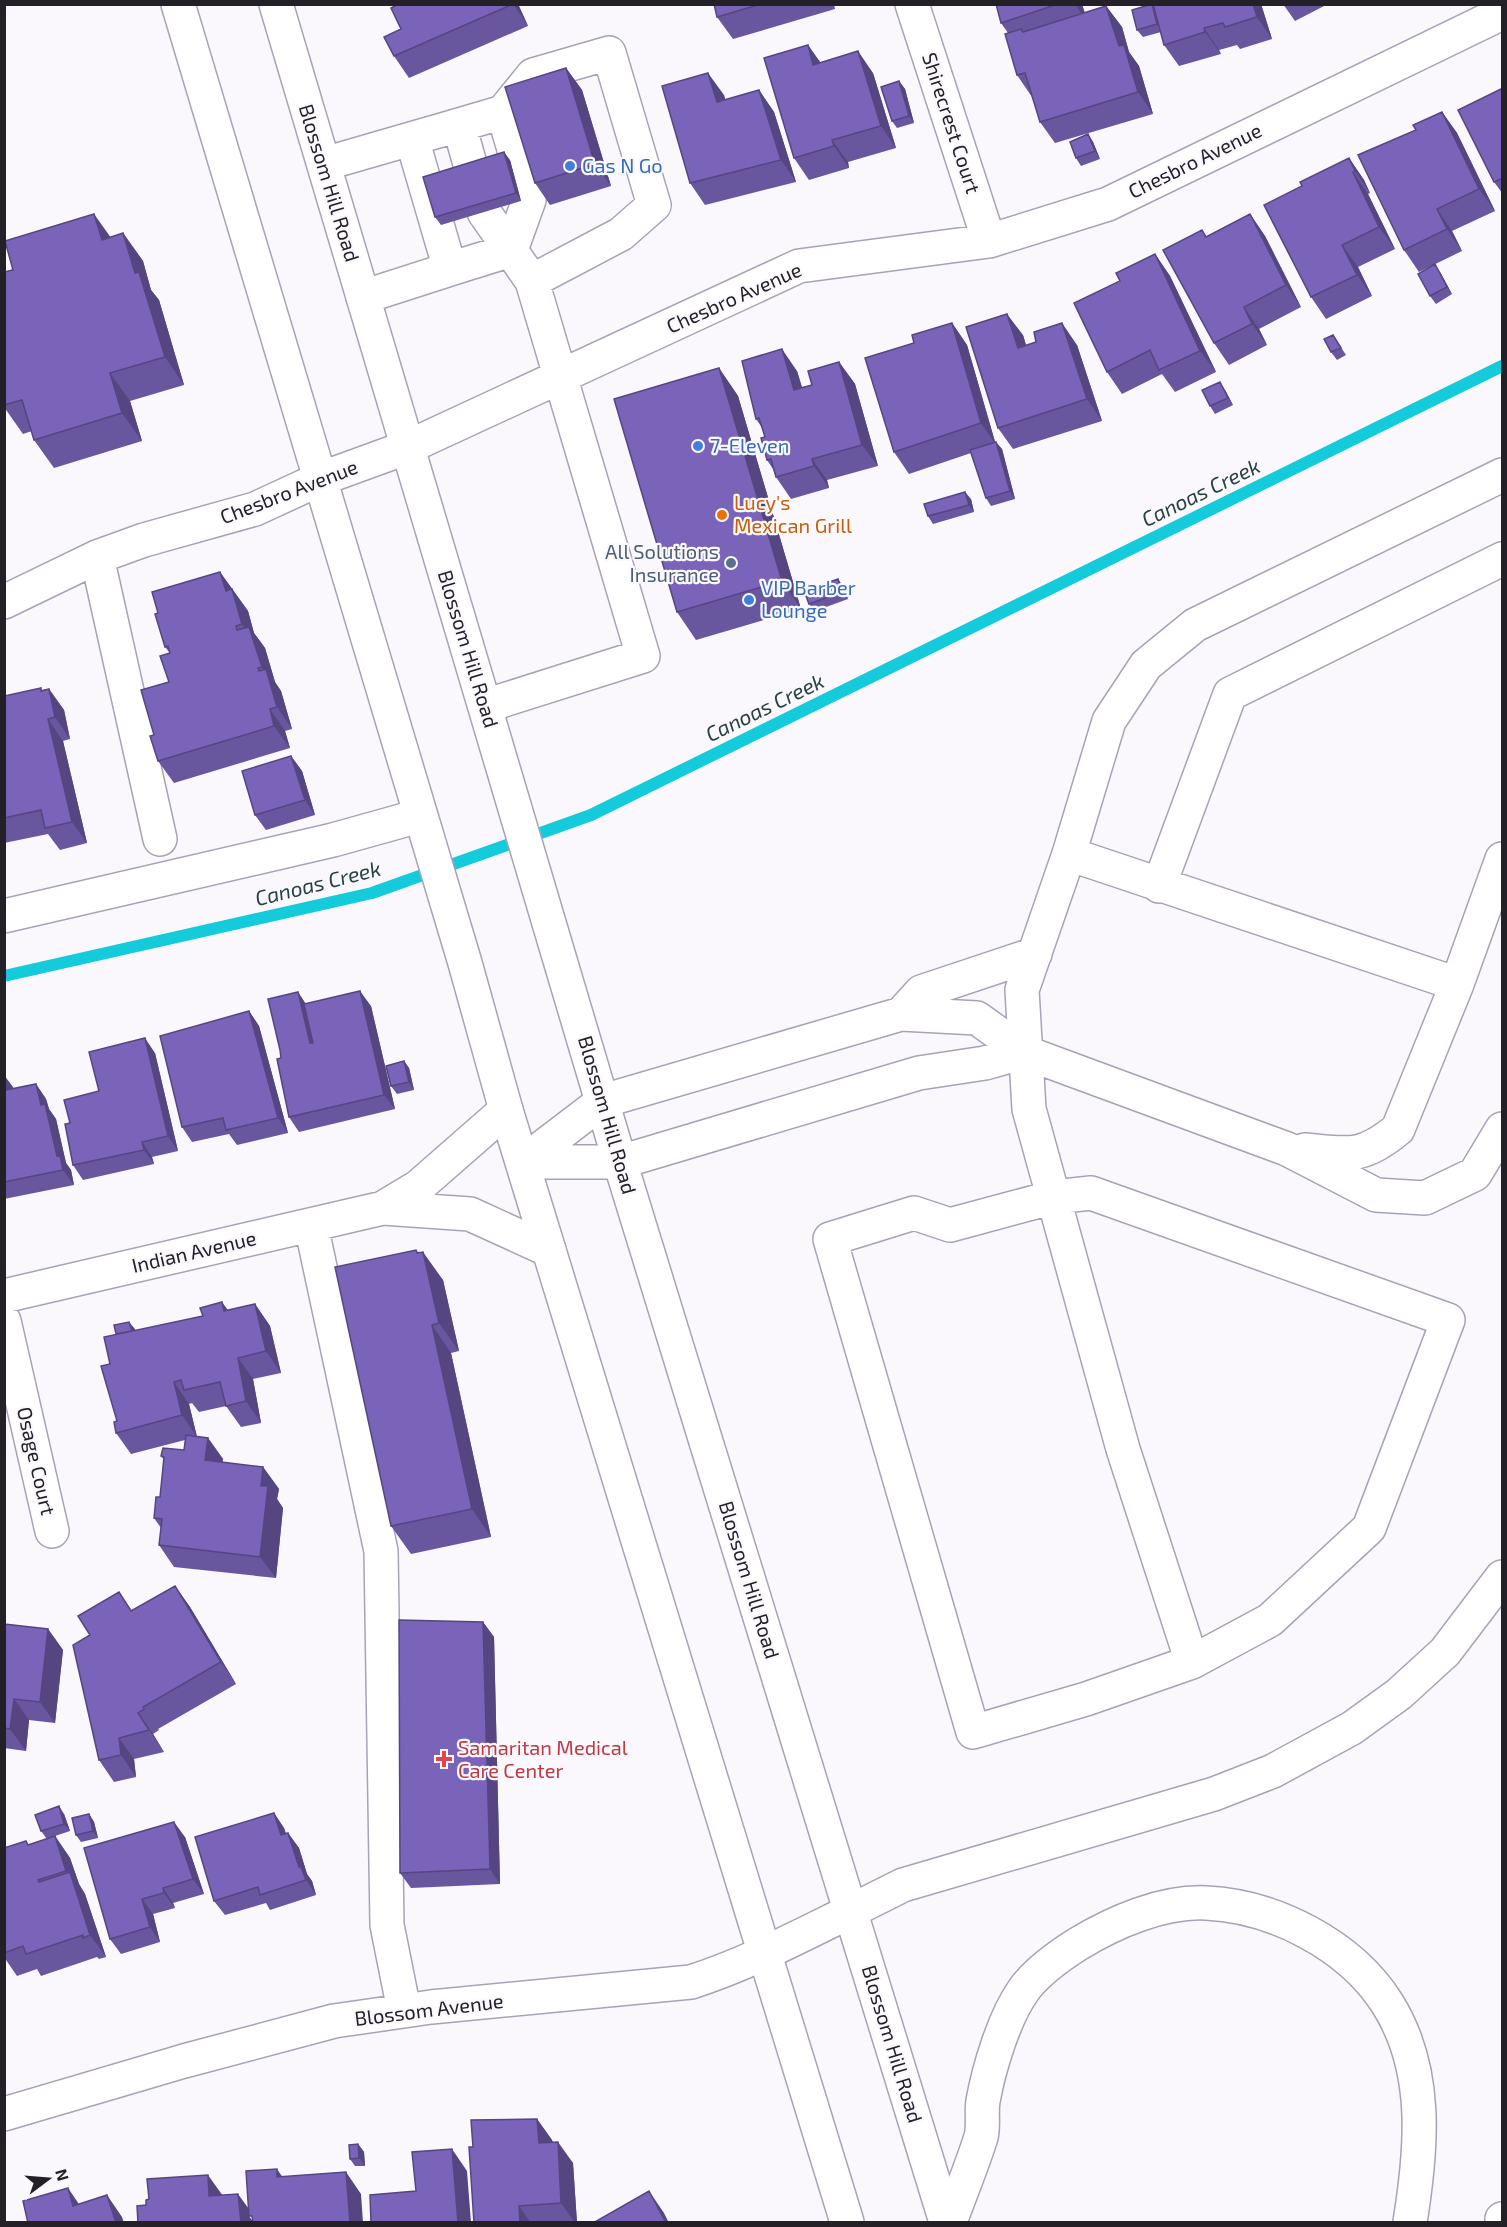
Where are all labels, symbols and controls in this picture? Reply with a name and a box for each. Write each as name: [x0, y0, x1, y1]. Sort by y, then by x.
street label: Shirecrest Court: [918, 49, 986, 196]
street label: Blossom Hill Road: [295, 101, 365, 264]
street label: Chesbro Avenue: [1124, 117, 1265, 203]
place label: Gas N Go: [582, 153, 663, 177]
marker: Gas N Go: [563, 159, 577, 173]
street label: Chesbro Avenue: [662, 257, 805, 338]
place label: 7-Eleven: [710, 433, 789, 457]
marker: 7-Eleven: [691, 439, 705, 453]
water label: Canoas Creek: [1137, 452, 1264, 531]
street label: Chesbro Avenue: [216, 454, 361, 528]
place label: Lucy's Mexican Grill: [734, 490, 852, 537]
marker: Lucy's Mexican Grill: [715, 508, 729, 522]
place label: All Solutions Insurance: [605, 539, 719, 586]
marker: All Solutions Insurance: [724, 556, 738, 570]
street label: Blossom Hill Road: [434, 567, 504, 730]
place label: VIP Barber Lounge: [761, 575, 856, 622]
marker: VIP Barber Lounge: [742, 593, 756, 607]
water label: Canoas Creek: [701, 667, 828, 746]
water label: Canoas Creek: [252, 855, 383, 910]
street label: Blossom Hill Road: [574, 1033, 642, 1197]
street label: Indian Avenue: [129, 1225, 258, 1277]
street label: Osage Court: [13, 1404, 61, 1518]
street label: Blossom Hill Road: [715, 1498, 785, 1661]
place label: Samaritan Medical Care Center: [458, 1735, 628, 1782]
marker: Samaritan Medical Care Center: [435, 1750, 453, 1768]
street label: Blossom Hill Road: [858, 1962, 928, 2125]
street label: Blossom Avenue: [353, 1988, 505, 2030]
north arrow: [18, 2149, 78, 2209]
text: N: [52, 2167, 74, 2183]

